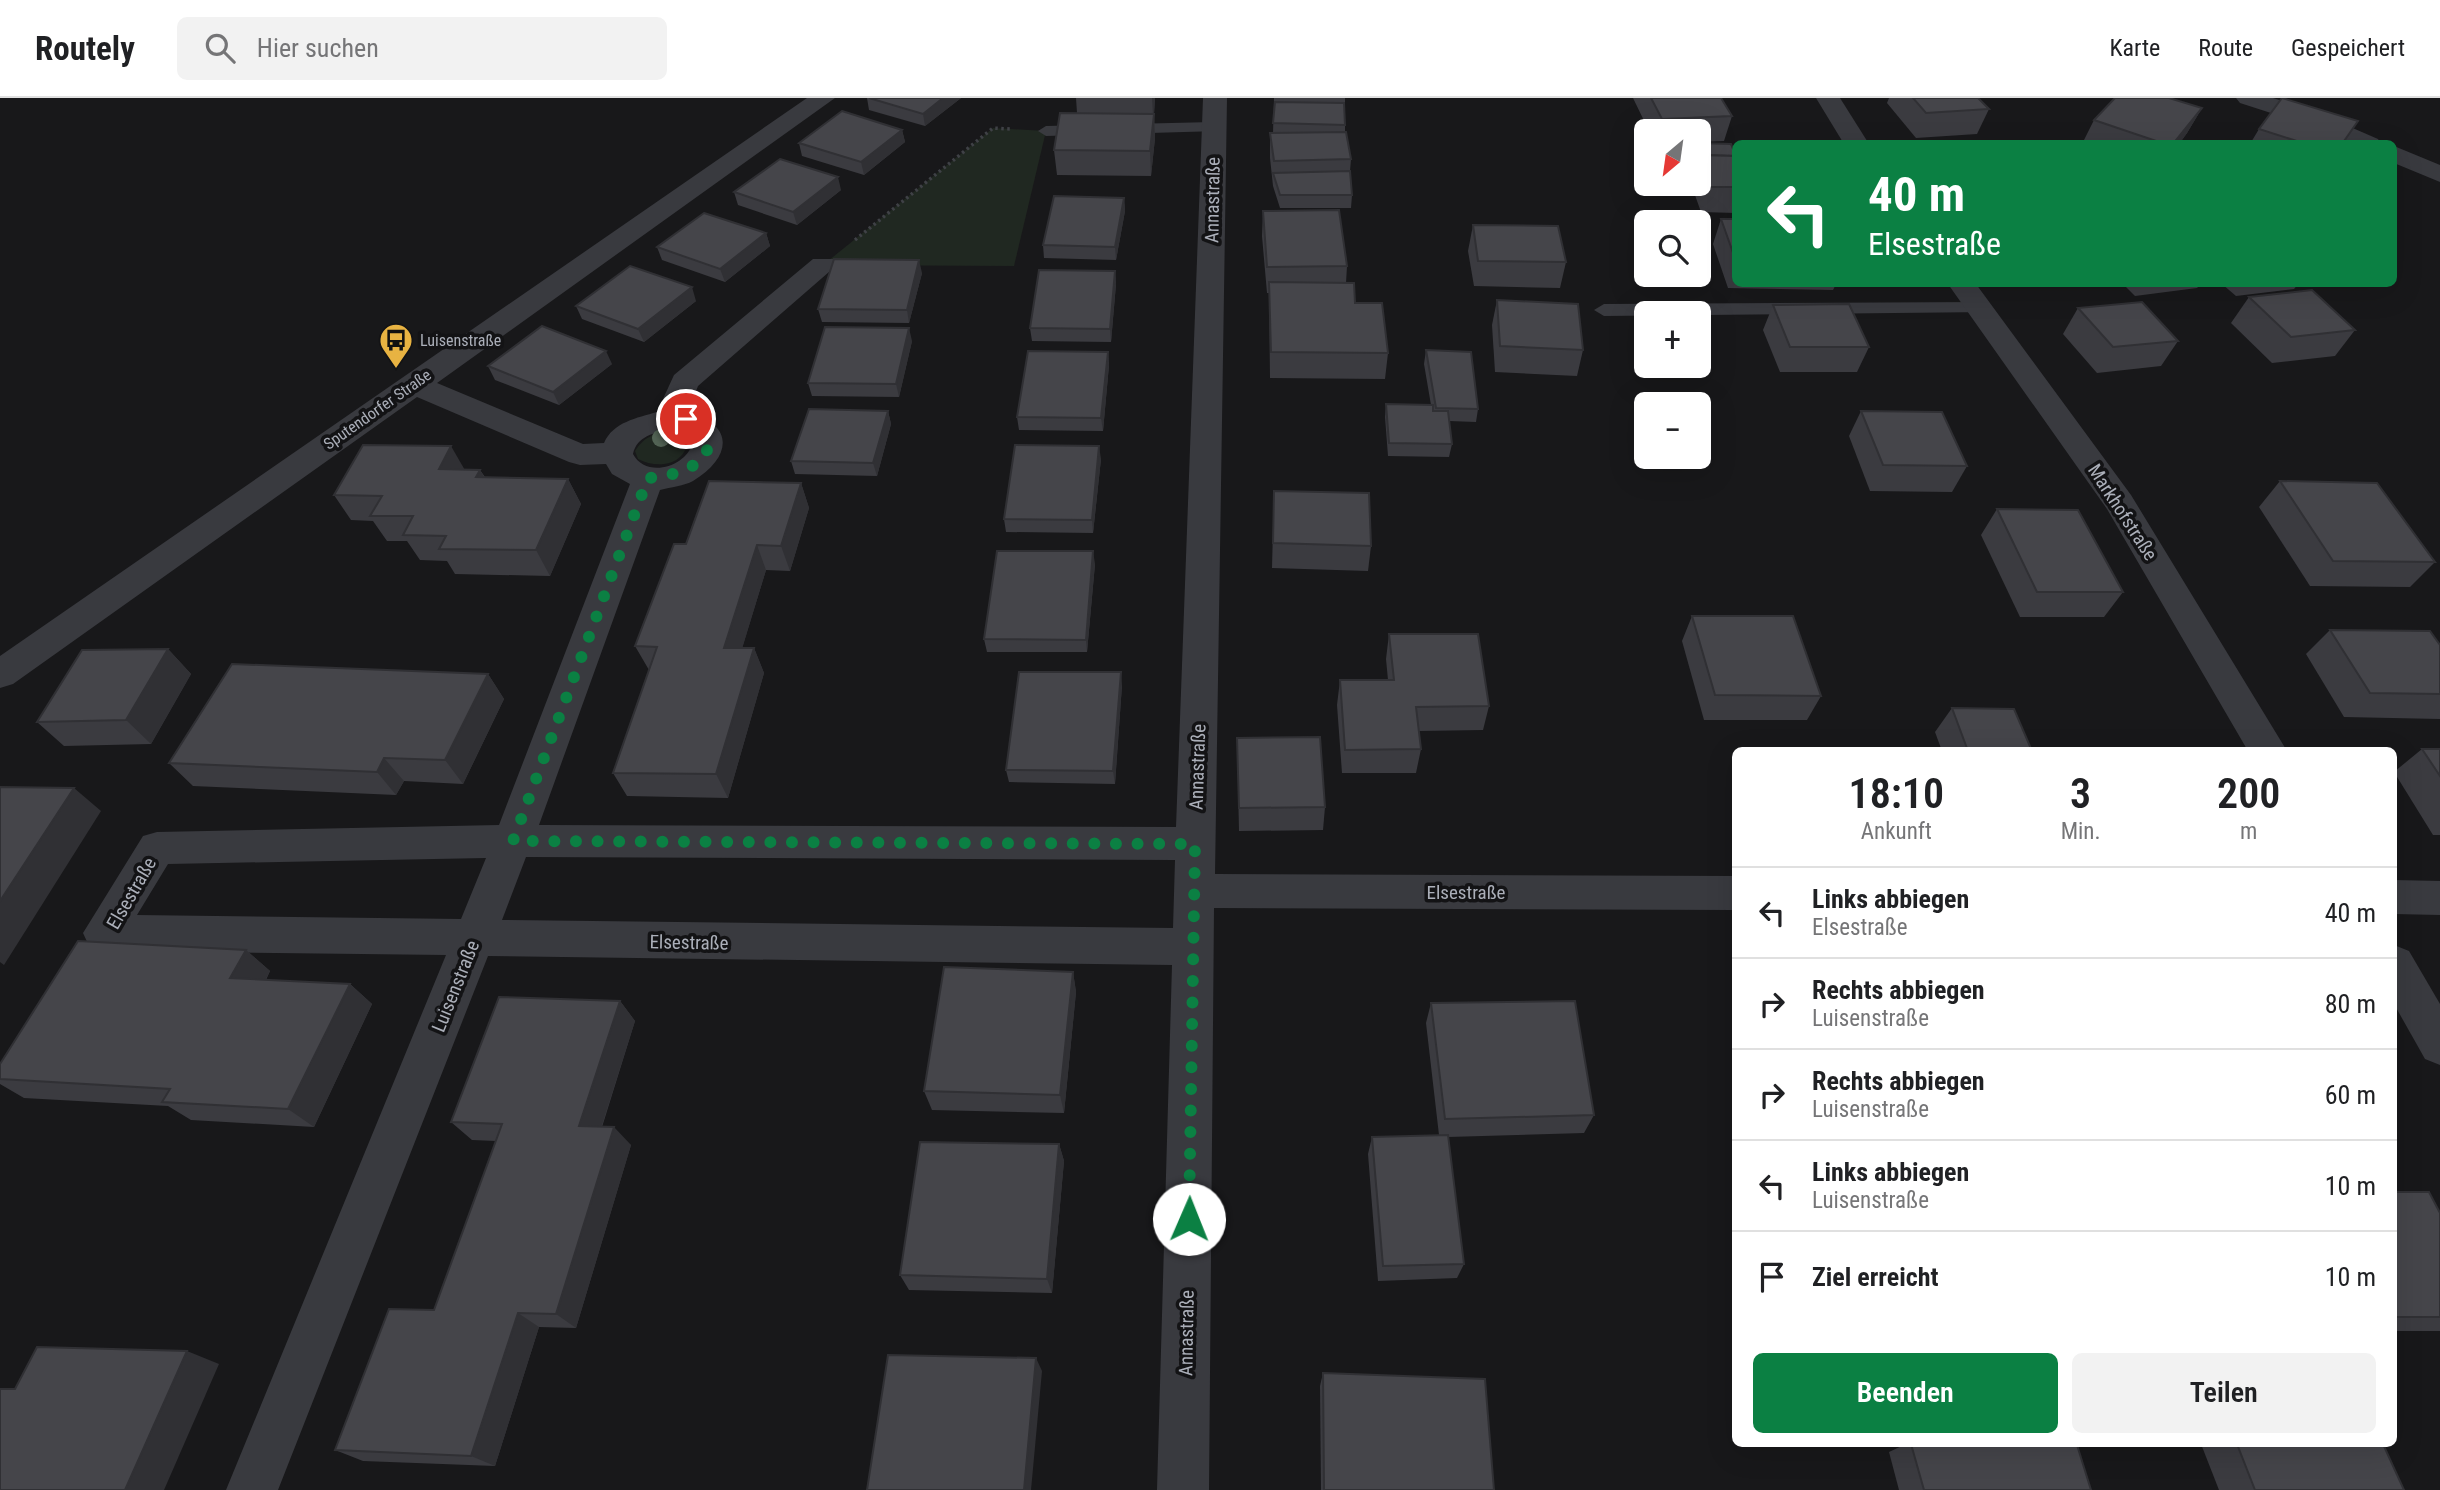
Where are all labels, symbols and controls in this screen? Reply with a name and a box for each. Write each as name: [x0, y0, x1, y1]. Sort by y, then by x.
search box: [177, 17, 667, 80]
text: Routely: [35, 29, 135, 68]
icon: search: [201, 29, 239, 67]
text: Hier suchen: [257, 33, 379, 63]
text: Karte: [2110, 34, 2160, 62]
text: Route: [2198, 34, 2253, 62]
text: Gespeichert: [2291, 34, 2405, 62]
north arrow: [1634, 119, 1712, 196]
map controls: [1634, 119, 1711, 469]
street label: Annastraße: [1200, 157, 1225, 243]
text: 40 m: [1868, 166, 1965, 223]
icon: left: [1753, 168, 1844, 259]
button: search: [1634, 210, 1711, 287]
text: Elsestraße: [1868, 225, 2001, 263]
button: +: [1634, 301, 1711, 378]
bus stop icon: Luisenstraße: [377, 321, 415, 370]
place label: Luisenstraße: [420, 331, 501, 350]
street label: Sputendorfer Straße: [320, 365, 435, 454]
pin: [656, 389, 716, 449]
button: −: [1634, 392, 1711, 469]
icon: arrive: [667, 400, 705, 438]
street label: Markhofstraße: [2083, 460, 2162, 565]
street label: Annastraße: [1185, 724, 1210, 810]
text: 18:10: [1849, 769, 1944, 818]
text: 3: [2070, 769, 2091, 818]
text: 200: [2217, 769, 2280, 818]
text: Ankunft: [1861, 818, 1932, 845]
text: Min.: [2061, 818, 2101, 845]
text: m: [2240, 818, 2257, 845]
street label: Elsestraße: [102, 853, 161, 933]
street label: Elsestraße: [1426, 881, 1506, 904]
text: Links abbiegen: [1812, 884, 1969, 914]
icon: left: [1753, 894, 1791, 932]
text: 40 m: [2325, 898, 2376, 928]
text: Elsestraße: [1812, 914, 1908, 941]
street label: Elsestraße: [649, 930, 729, 955]
street label: Luisenstraße: [427, 937, 484, 1035]
text: Rechts abbiegen: [1812, 975, 1985, 1005]
icon: right: [1753, 985, 1791, 1023]
text: 80 m: [2325, 989, 2376, 1019]
text: Luisenstraße: [1812, 1005, 1929, 1032]
text: Rechts abbiegen: [1812, 1066, 1985, 1096]
icon: right: [1753, 1076, 1791, 1114]
text: 60 m: [2325, 1080, 2376, 1110]
text: Luisenstraße: [1812, 1096, 1929, 1123]
text: Links abbiegen: [1812, 1157, 1969, 1187]
icon: left: [1753, 1167, 1791, 1205]
text: 10 m: [2325, 1171, 2376, 1201]
position arrow: [1152, 1182, 1226, 1256]
text: Luisenstraße: [1812, 1187, 1929, 1214]
icon: arrive: [1753, 1258, 1791, 1296]
text: Ziel erreicht: [1812, 1262, 1938, 1292]
text: 10 m: [2325, 1262, 2376, 1292]
street label: Annastraße: [1174, 1290, 1199, 1376]
button: Beenden: [1753, 1353, 2058, 1433]
button: Teilen: [2072, 1353, 2376, 1433]

